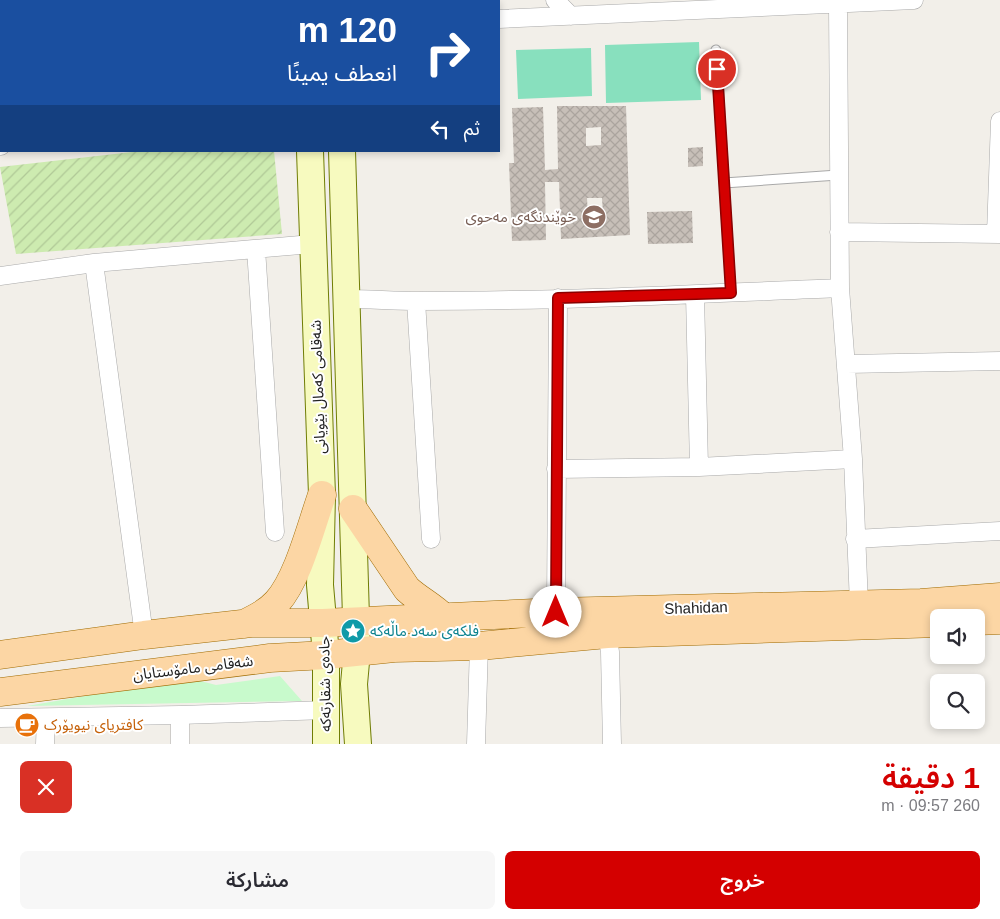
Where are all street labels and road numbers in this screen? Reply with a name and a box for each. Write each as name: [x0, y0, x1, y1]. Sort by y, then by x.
street label: شەقامی کەمال بێویانی: [307, 319, 329, 454]
street label: Shahidan: [664, 598, 728, 617]
street label: جادەی شقارتەکە: [315, 636, 335, 732]
street label: شەقامی مامۆستایان: [132, 652, 255, 684]

